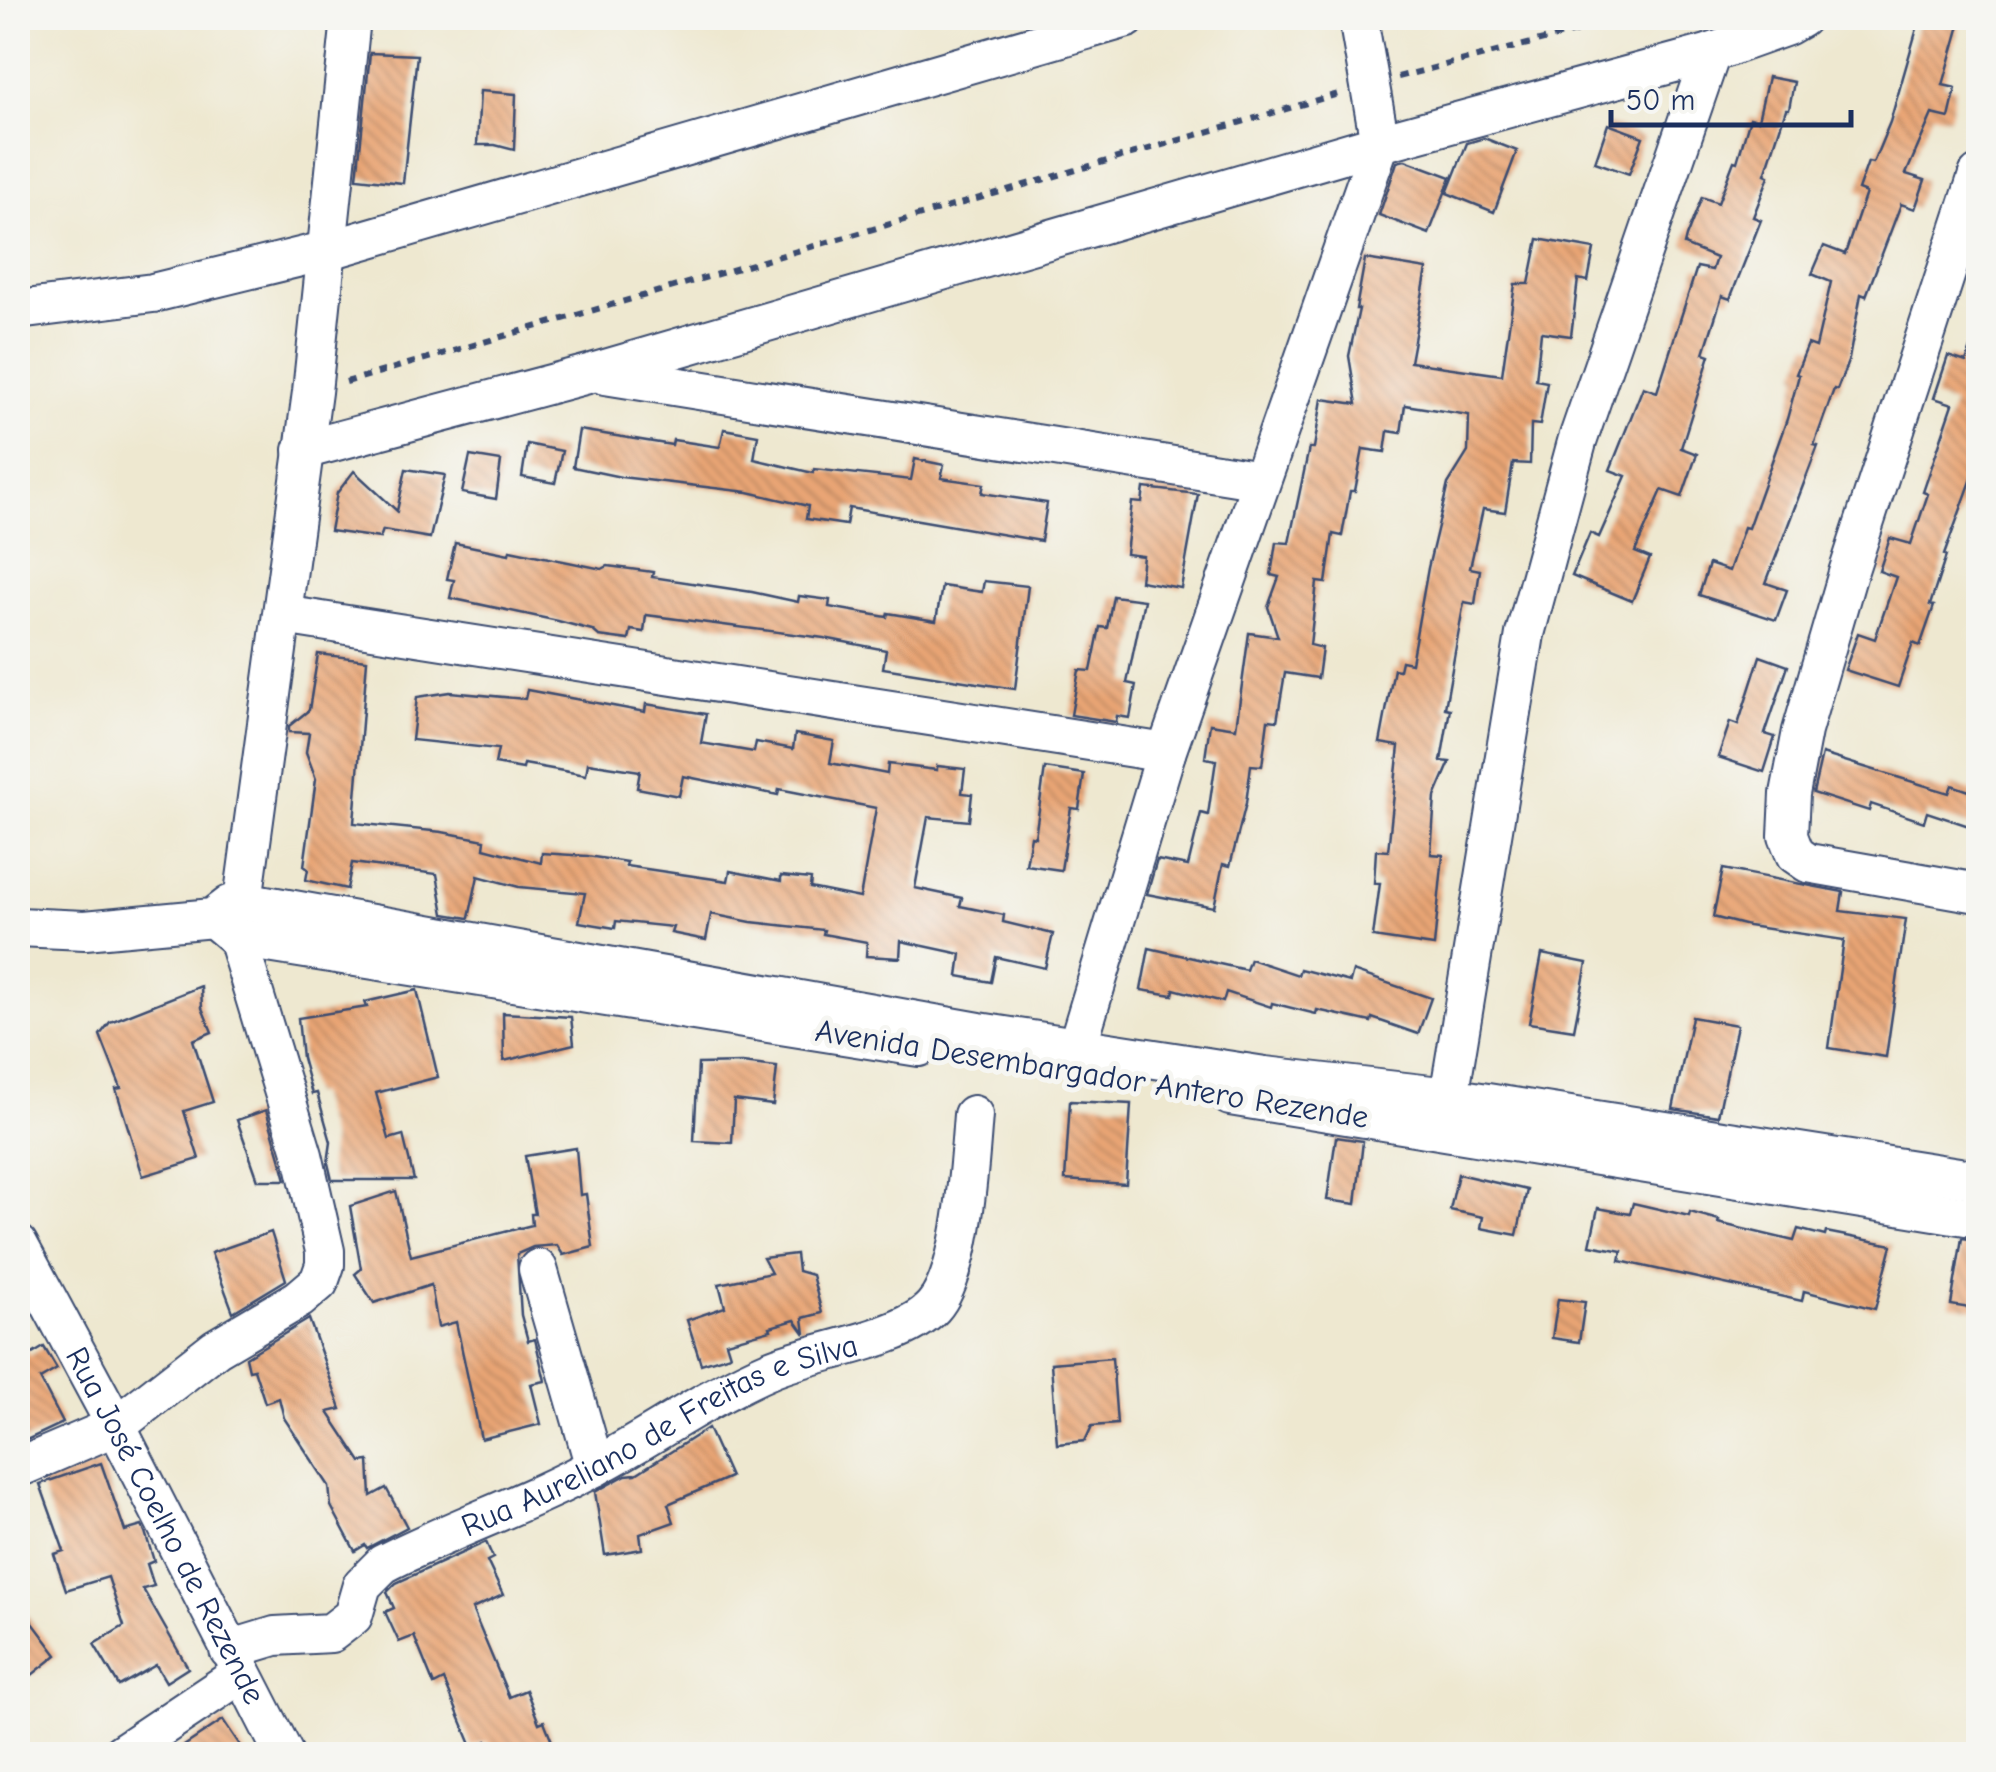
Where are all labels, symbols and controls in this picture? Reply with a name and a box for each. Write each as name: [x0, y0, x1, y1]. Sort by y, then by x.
scale bar: [1611, 65, 1851, 127]
text: 50 m: [1626, 83, 1695, 118]
street label: Avenida Desembargador Antero Rezende: [813, 1012, 1371, 1136]
street label: Rua Aureliano de Freitas e Silva: [456, 1326, 862, 1544]
street label: Rua José Coelho de Rezende: [58, 1341, 274, 1710]

